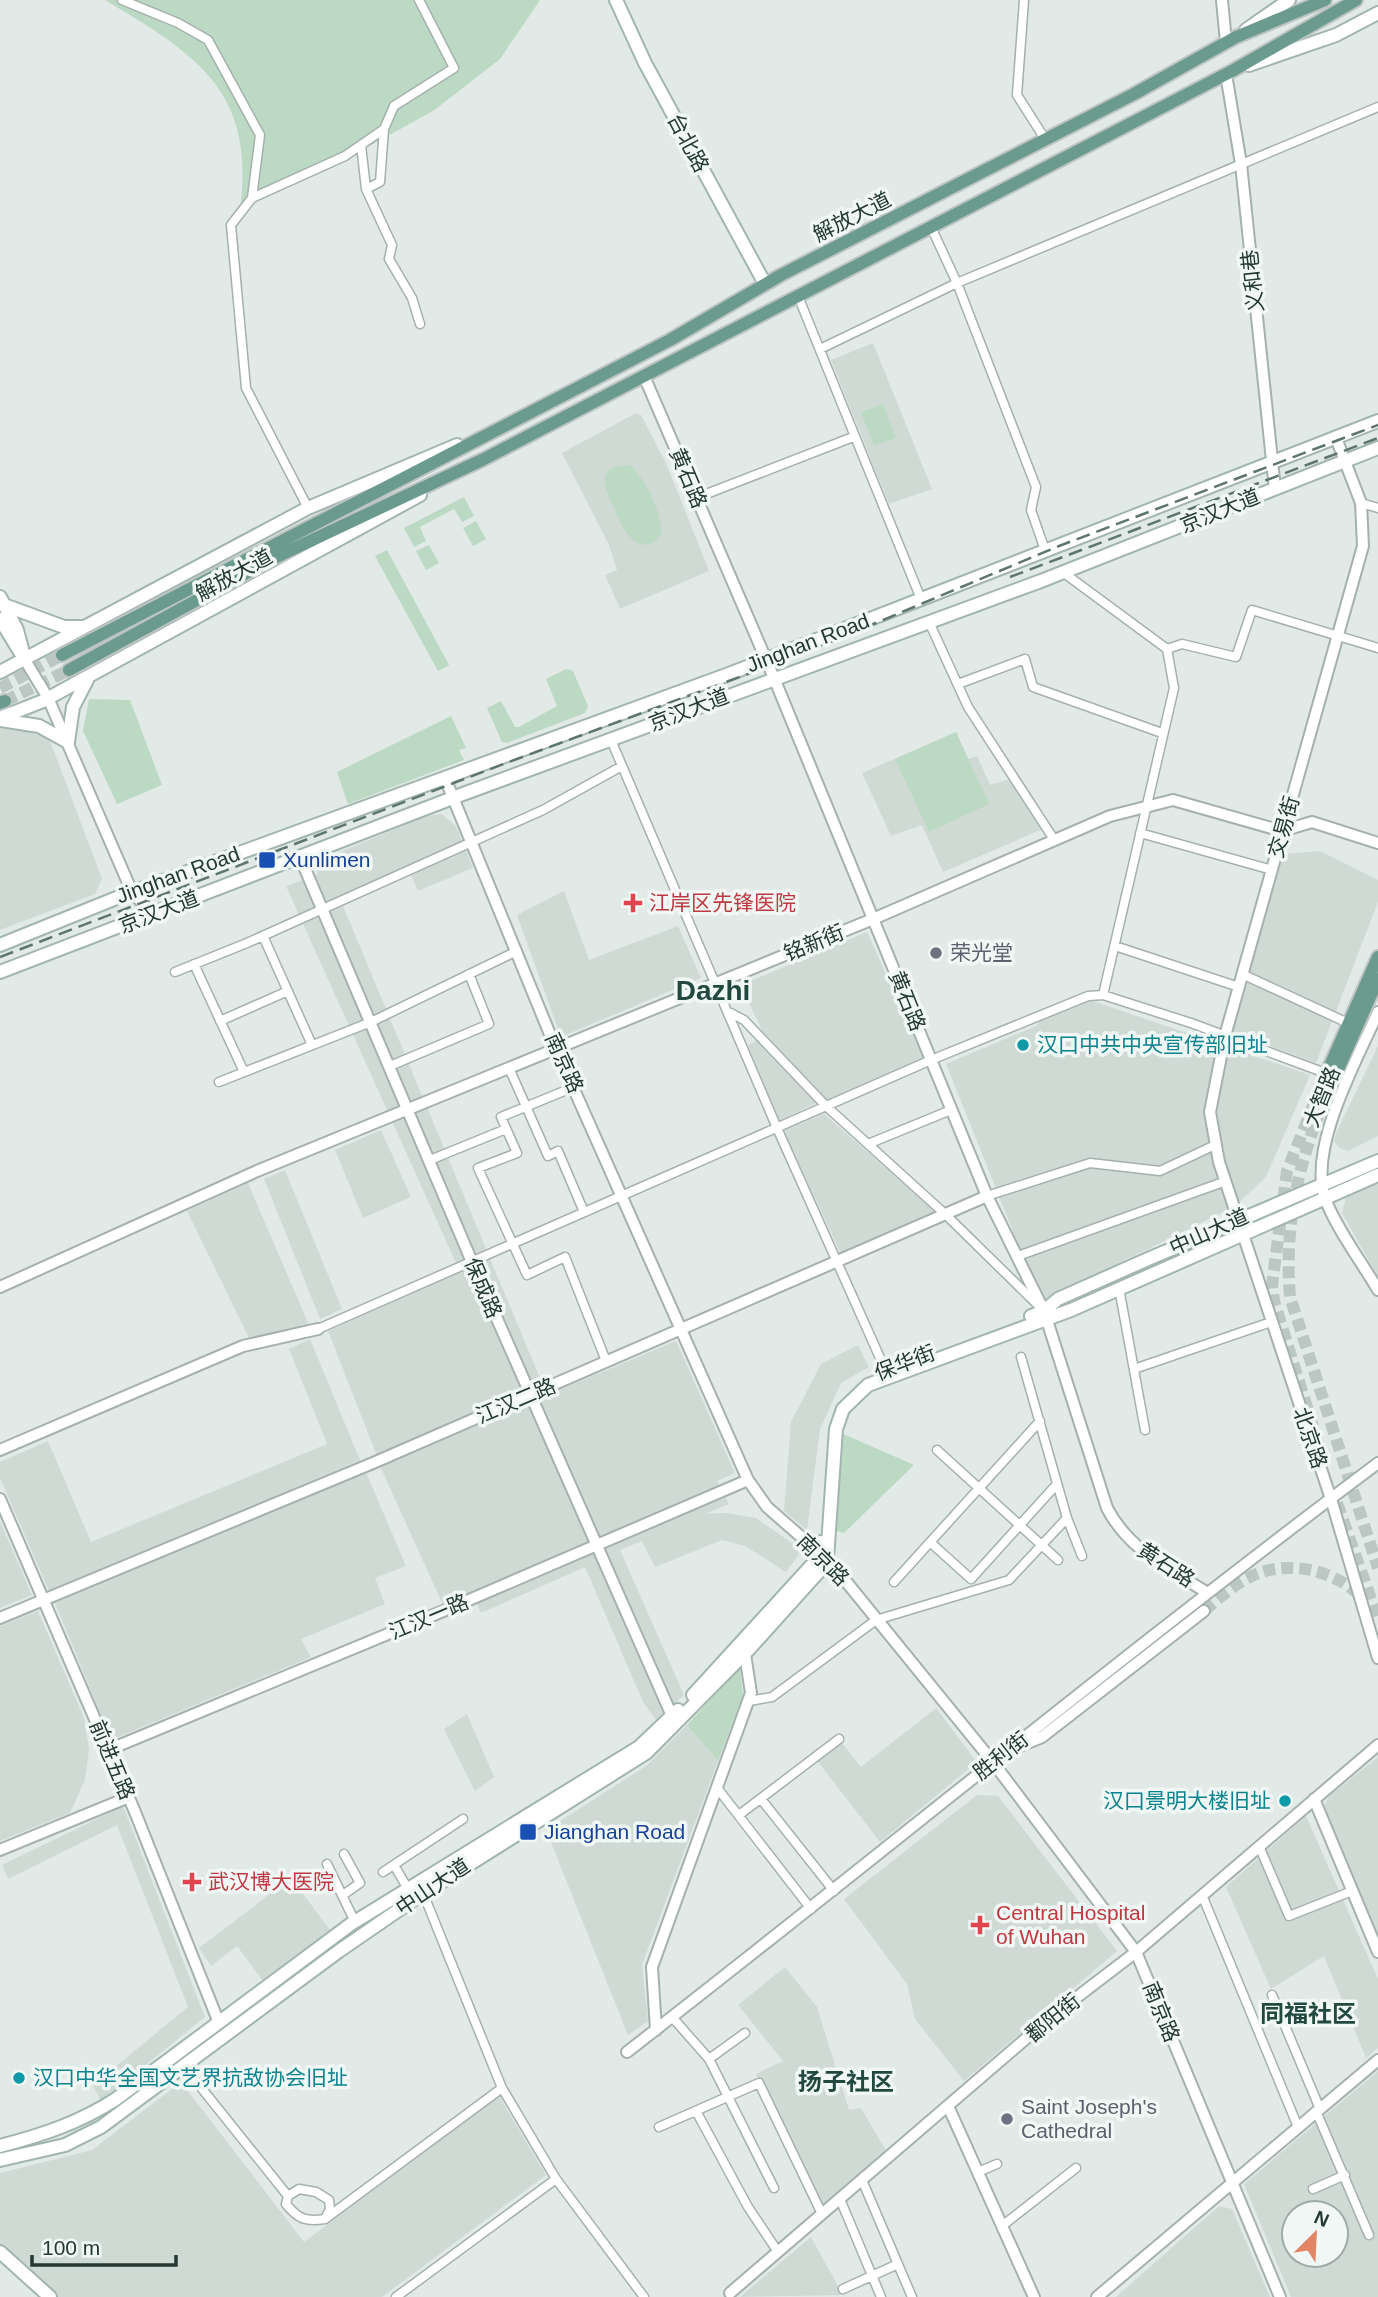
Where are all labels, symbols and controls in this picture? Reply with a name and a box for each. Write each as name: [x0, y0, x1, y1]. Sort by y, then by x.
street label: 台北路: [663, 110, 713, 176]
street label: 解放大道: [809, 187, 894, 246]
street label: 义和巷: [1238, 249, 1267, 314]
street label: 黄石路: [666, 444, 711, 511]
street label: 京汉大道: [1177, 484, 1263, 537]
street label: 解放大道: [191, 544, 276, 605]
street label: Jinghan Road: [743, 609, 872, 676]
street label: 京汉大道: [645, 684, 732, 735]
street label: 交易街: [1264, 793, 1303, 860]
street label: Jinghan Road: [113, 842, 243, 908]
place label: Xunlimen: [283, 848, 371, 871]
marker: Xunlimen: [257, 850, 277, 870]
street label: 京汉大道: [115, 886, 202, 937]
place label: 江岸区先锋医院: [649, 891, 796, 914]
marker: 江岸区先锋医院: [623, 893, 643, 913]
street label: 铭新街: [780, 920, 847, 965]
place label: 荣光堂: [950, 941, 1013, 964]
marker: 荣光堂: [928, 945, 944, 961]
street label: 黄石路: [885, 967, 930, 1034]
district label: Dazhi: [676, 975, 750, 1006]
street label: 南京路: [541, 1029, 588, 1096]
place label: 汉口中共中央宣传部旧址: [1037, 1033, 1268, 1056]
marker: 汉口中共中央宣传部旧址: [1015, 1037, 1031, 1053]
street label: 大智路: [1299, 1063, 1344, 1130]
street label: 中山大道: [1166, 1204, 1252, 1259]
street label: 保成路: [461, 1254, 506, 1321]
street label: 保华街: [871, 1341, 938, 1385]
street label: 江汉二路: [473, 1374, 559, 1428]
street label: 北京路: [1289, 1404, 1332, 1471]
street label: 南京路: [793, 1529, 854, 1590]
street label: 黄石路: [1134, 1538, 1199, 1591]
street label: 江汉一路: [386, 1590, 472, 1644]
street label: 前进五路: [85, 1717, 139, 1803]
street label: 胜利街: [969, 1727, 1033, 1784]
place label: 汉口景明大楼旧址: [1103, 1789, 1271, 1812]
marker: 汉口景明大楼旧址: [1277, 1793, 1293, 1809]
place label: Jianghan Road: [544, 1820, 685, 1843]
marker: Jianghan Road: [518, 1822, 538, 1842]
street label: 中山大道: [391, 1854, 474, 1920]
place label: 武汉博大医院: [208, 1870, 334, 1893]
marker: 武汉博大医院: [182, 1872, 202, 1892]
place label: Central Hospital of Wuhan: [996, 1901, 1145, 1948]
marker: Central Hospital of Wuhan: [970, 1915, 990, 1935]
street label: 南京路: [1139, 1978, 1184, 2045]
street label: 鄱阳街: [1021, 1989, 1084, 2046]
district label: 同福社区: [1260, 2000, 1356, 2027]
place label: 汉口中华全国文艺界抗敌协会旧址: [33, 2066, 348, 2089]
district label: 扬子社区: [798, 2068, 894, 2095]
marker: 汉口中华全国文艺界抗敌协会旧址: [11, 2070, 27, 2086]
place label: Saint Joseph's Cathedral: [1021, 2095, 1157, 2142]
marker: Saint Joseph's Cathedral: [999, 2111, 1015, 2127]
north arrow: [1280, 2199, 1350, 2269]
text: N: [1311, 2207, 1332, 2231]
scale bar: [32, 2224, 175, 2268]
text: 100 m: [42, 2236, 100, 2259]

